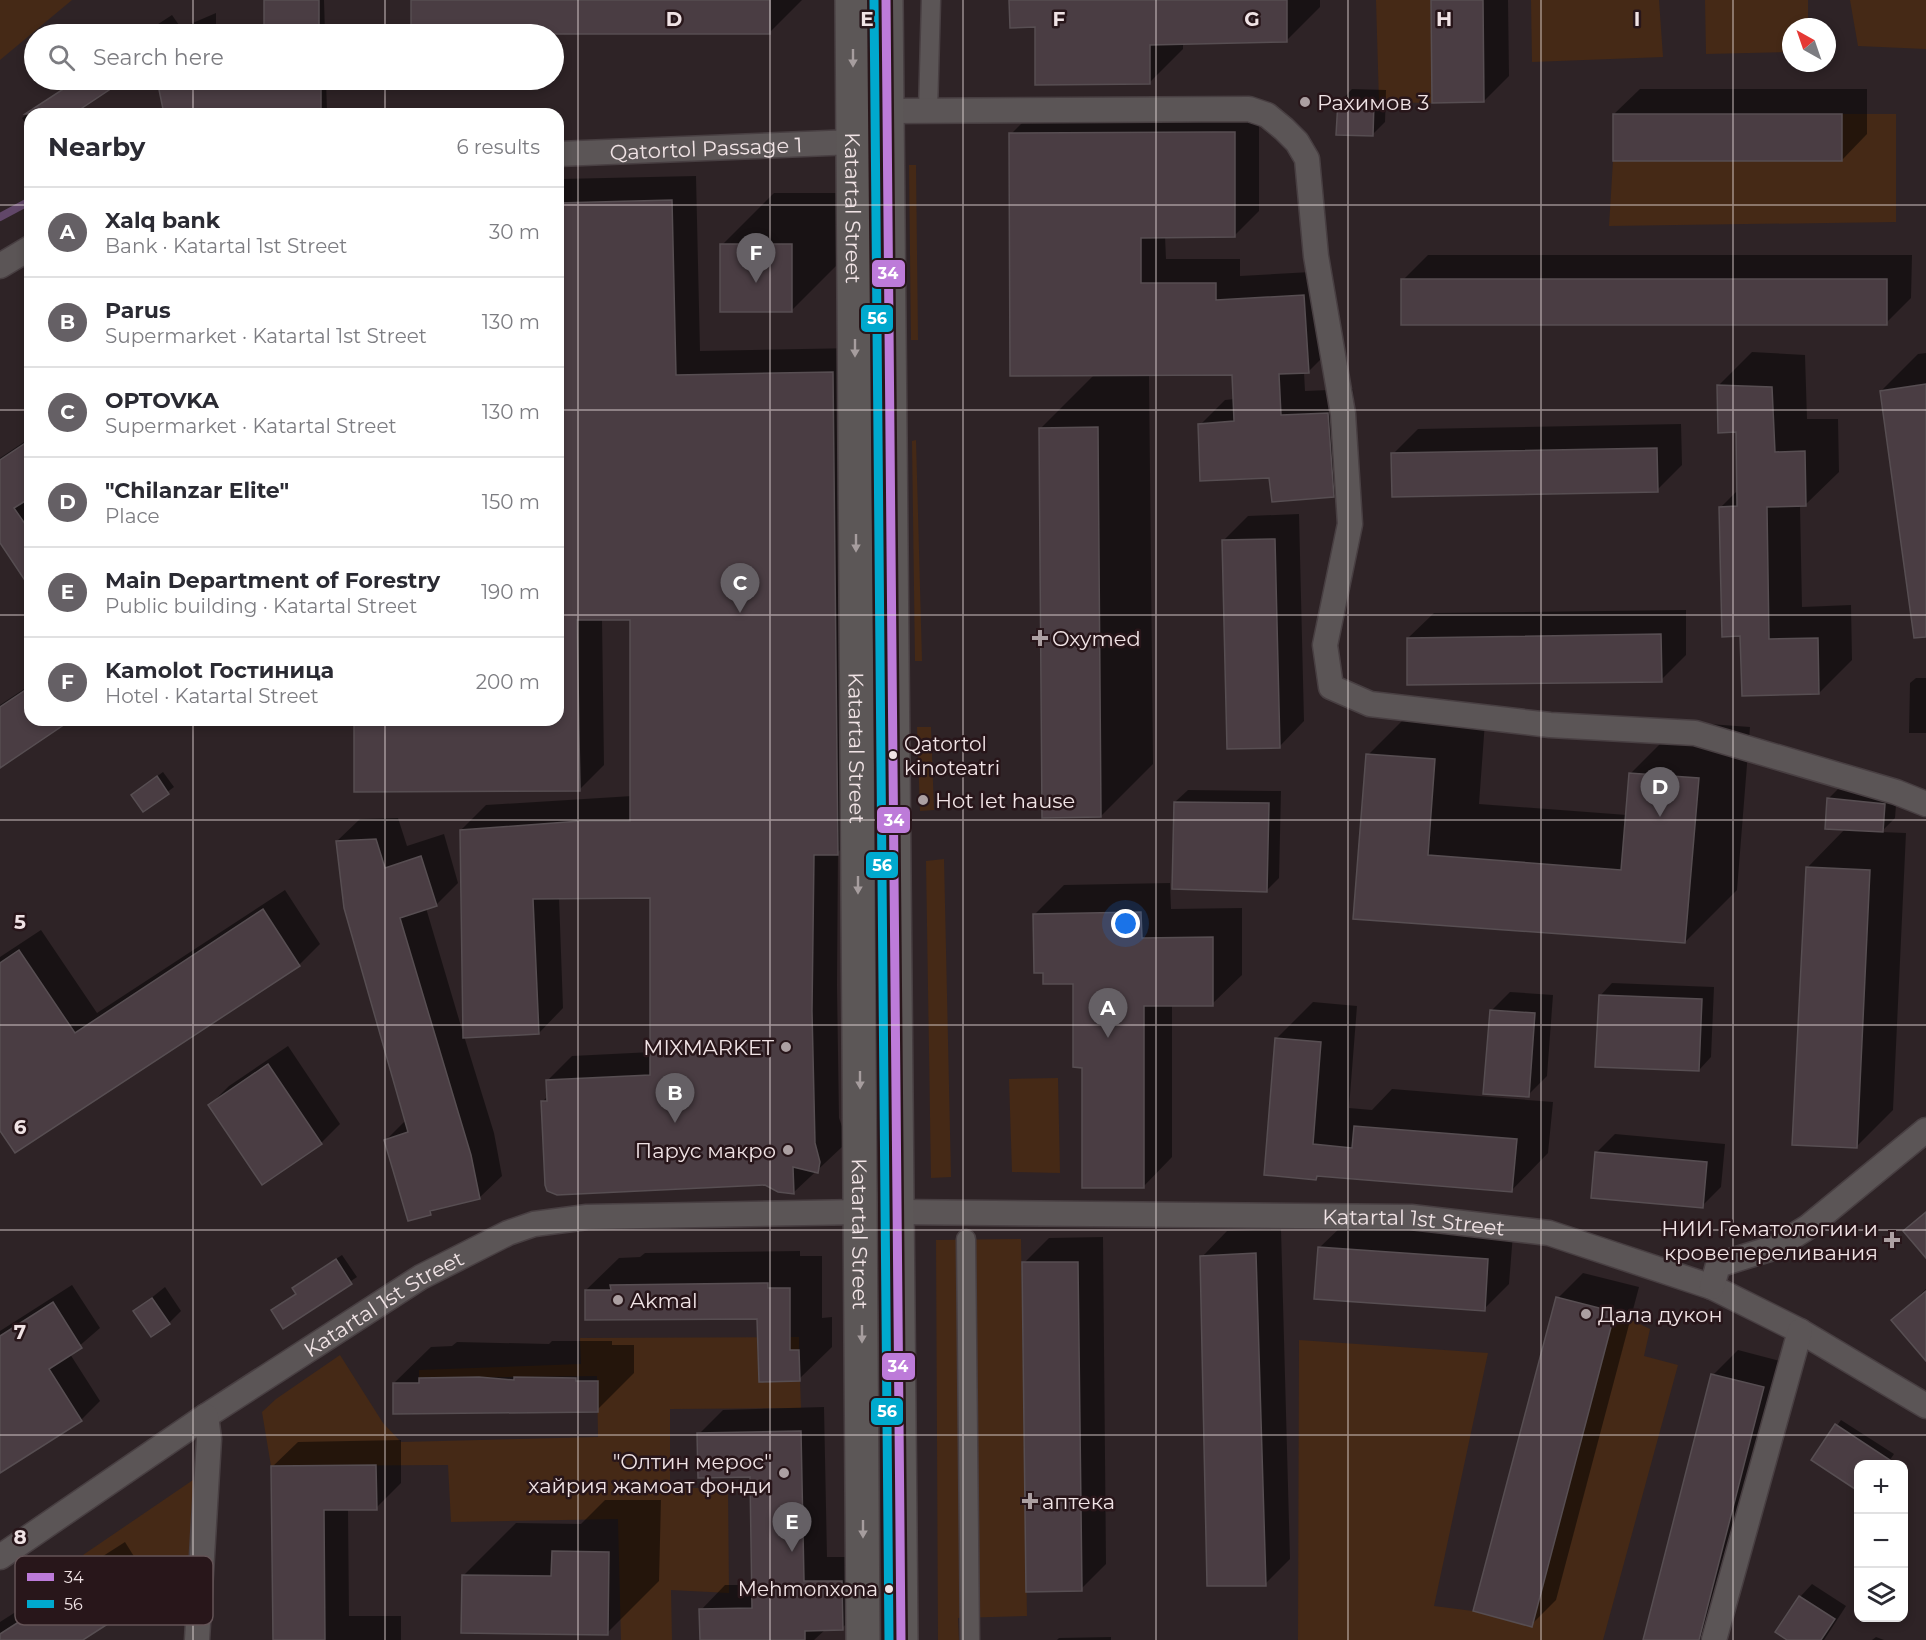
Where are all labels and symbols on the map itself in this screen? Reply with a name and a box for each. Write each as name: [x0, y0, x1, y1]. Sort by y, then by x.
text: D: [666, 7, 682, 31]
text: E: [860, 7, 874, 31]
text: F: [1053, 7, 1066, 31]
text: G: [1244, 7, 1260, 31]
text: H: [1436, 7, 1452, 31]
text: I: [1634, 7, 1640, 31]
north arrow: [1782, 18, 1836, 72]
one-way arrow: [848, 49, 858, 68]
place label: Рахимов 3: [1317, 90, 1429, 115]
marker: Рахимов 3: [1298, 95, 1312, 109]
street label: Qatortol Passage 1: [609, 132, 803, 164]
street label: Katartal Street: [840, 132, 866, 284]
pin: F: [736, 234, 776, 283]
line badge: 34: [871, 259, 906, 288]
text: 34: [877, 264, 898, 283]
line badge: 56: [860, 304, 894, 333]
text: 56: [867, 309, 887, 328]
one-way arrow: [850, 338, 860, 357]
one-way arrow: [851, 533, 861, 552]
pin: C: [720, 564, 760, 613]
place label: Oxymed: [1052, 626, 1141, 651]
marker: Oxymed: [1033, 631, 1047, 645]
street label: Katartal Street: [844, 672, 870, 824]
place label: Qatortol kinoteatri: [904, 732, 1000, 780]
marker: Qatortol kinoteatri: [887, 749, 899, 761]
pin: D: [1640, 768, 1680, 817]
place label: Hot let hause: [935, 788, 1075, 813]
marker: Hot let hause: [916, 793, 930, 807]
line badge: 34: [876, 806, 911, 834]
text: 34: [883, 811, 904, 830]
line badge: 56: [865, 851, 899, 879]
text: 56: [872, 856, 892, 875]
one-way arrow: [854, 875, 863, 894]
your location: [1111, 909, 1140, 938]
text: 5: [14, 910, 26, 934]
pin: A: [1088, 988, 1128, 1038]
place label: MIXMARKET: [643, 1035, 774, 1060]
marker: MIXMARKET: [779, 1040, 793, 1054]
one-way arrow: [855, 1070, 865, 1089]
pin: B: [656, 1074, 694, 1123]
text: 6: [14, 1115, 27, 1139]
place label: Парус макро: [635, 1138, 776, 1163]
marker: Парус макро: [781, 1143, 795, 1157]
street label: Katartal Street: [847, 1158, 873, 1310]
street label: Katartal 1st Street: [1322, 1204, 1506, 1240]
place label: НИИ Гематологии и кровепереливания: [1661, 1216, 1878, 1265]
marker: НИИ Гематологии и кровепереливания: [1883, 1231, 1901, 1249]
street label: Katartal 1st Street: [299, 1245, 468, 1362]
place label: Akmal: [630, 1288, 698, 1313]
marker: Akmal: [611, 1293, 625, 1307]
place label: Дала дукон: [1598, 1302, 1723, 1327]
marker: Дала дукон: [1579, 1307, 1593, 1321]
text: 7: [14, 1320, 26, 1344]
one-way arrow: [857, 1324, 866, 1343]
line badge: 34: [881, 1352, 916, 1381]
text: 34: [887, 1357, 908, 1376]
line badge: 56: [870, 1397, 904, 1426]
text: 56: [877, 1402, 897, 1421]
place label: "Олтин мерос" хайрия жамоат фонди: [528, 1449, 772, 1498]
marker: "Олтин мерос" хайрия жамоат фонди: [777, 1466, 791, 1480]
place label: аптека: [1042, 1489, 1115, 1514]
marker: аптека: [1023, 1494, 1037, 1508]
pin: E: [772, 1502, 812, 1552]
one-way arrow: [858, 1519, 868, 1538]
text: 8: [13, 1525, 27, 1549]
legend: [15, 1556, 213, 1625]
text: 34: [64, 1568, 84, 1587]
place label: Mehmonxona: [738, 1577, 878, 1601]
marker: Mehmonxona: [883, 1583, 895, 1595]
text: 56: [64, 1595, 83, 1614]

